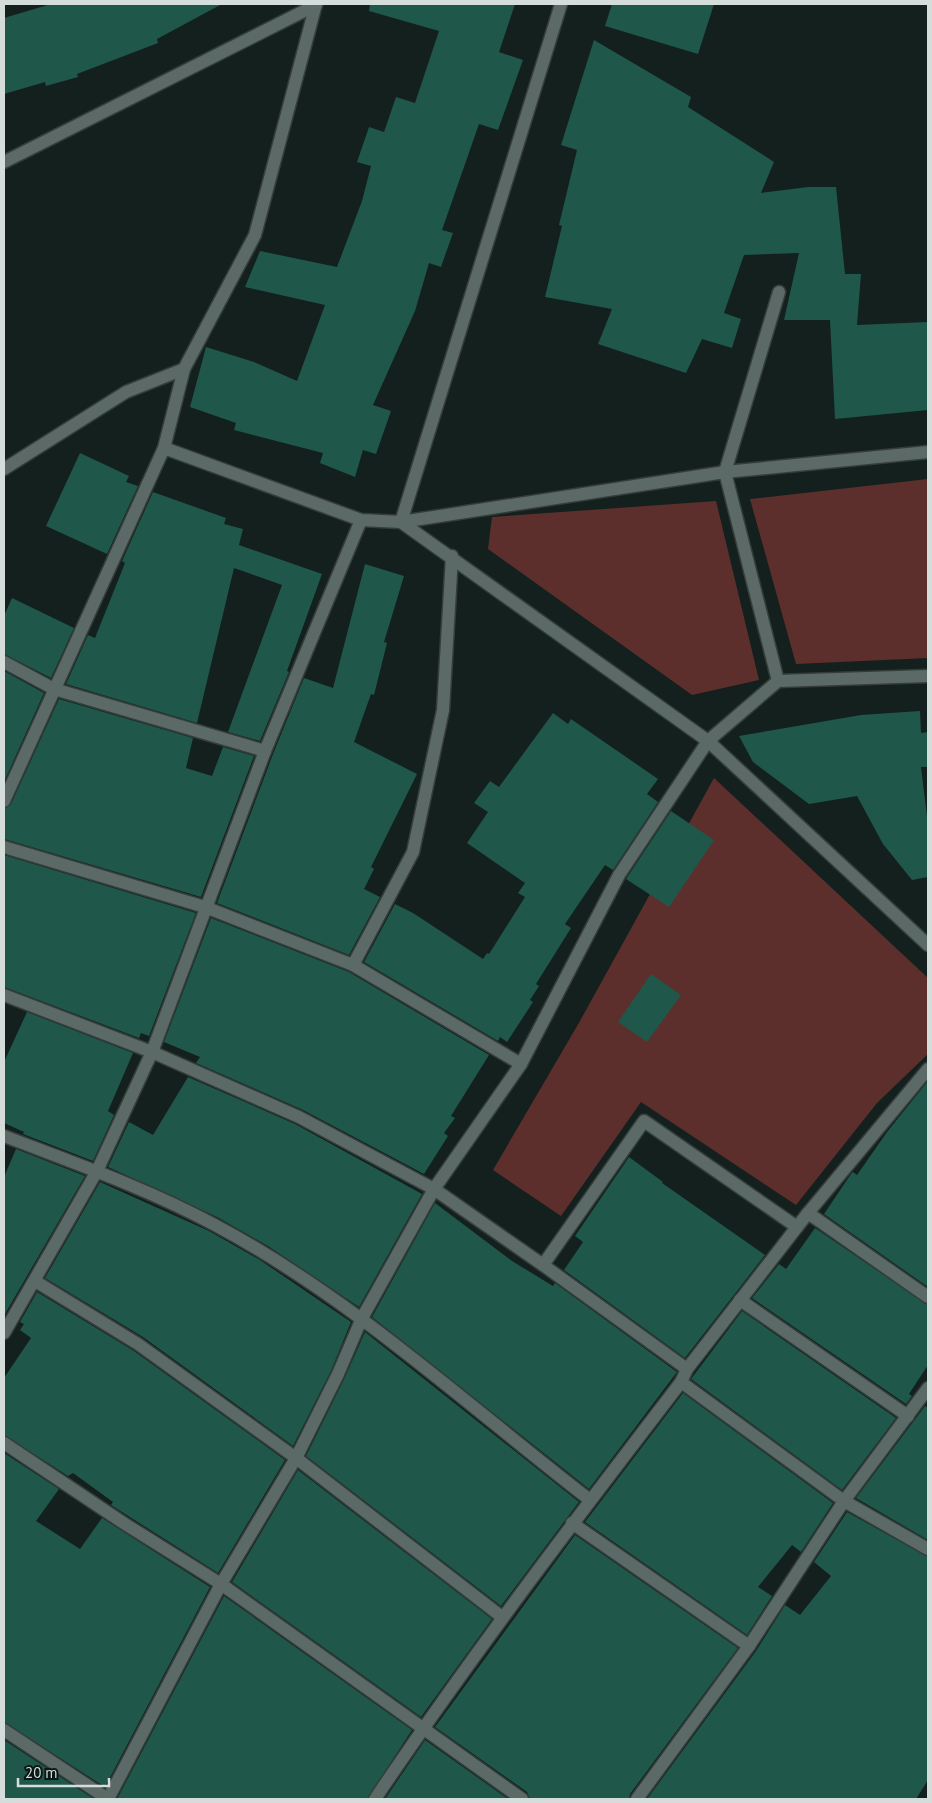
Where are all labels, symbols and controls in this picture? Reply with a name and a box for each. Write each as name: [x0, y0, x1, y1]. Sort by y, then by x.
scale bar: [18, 1756, 109, 1788]
text: 20 m: [25, 1763, 58, 1782]

